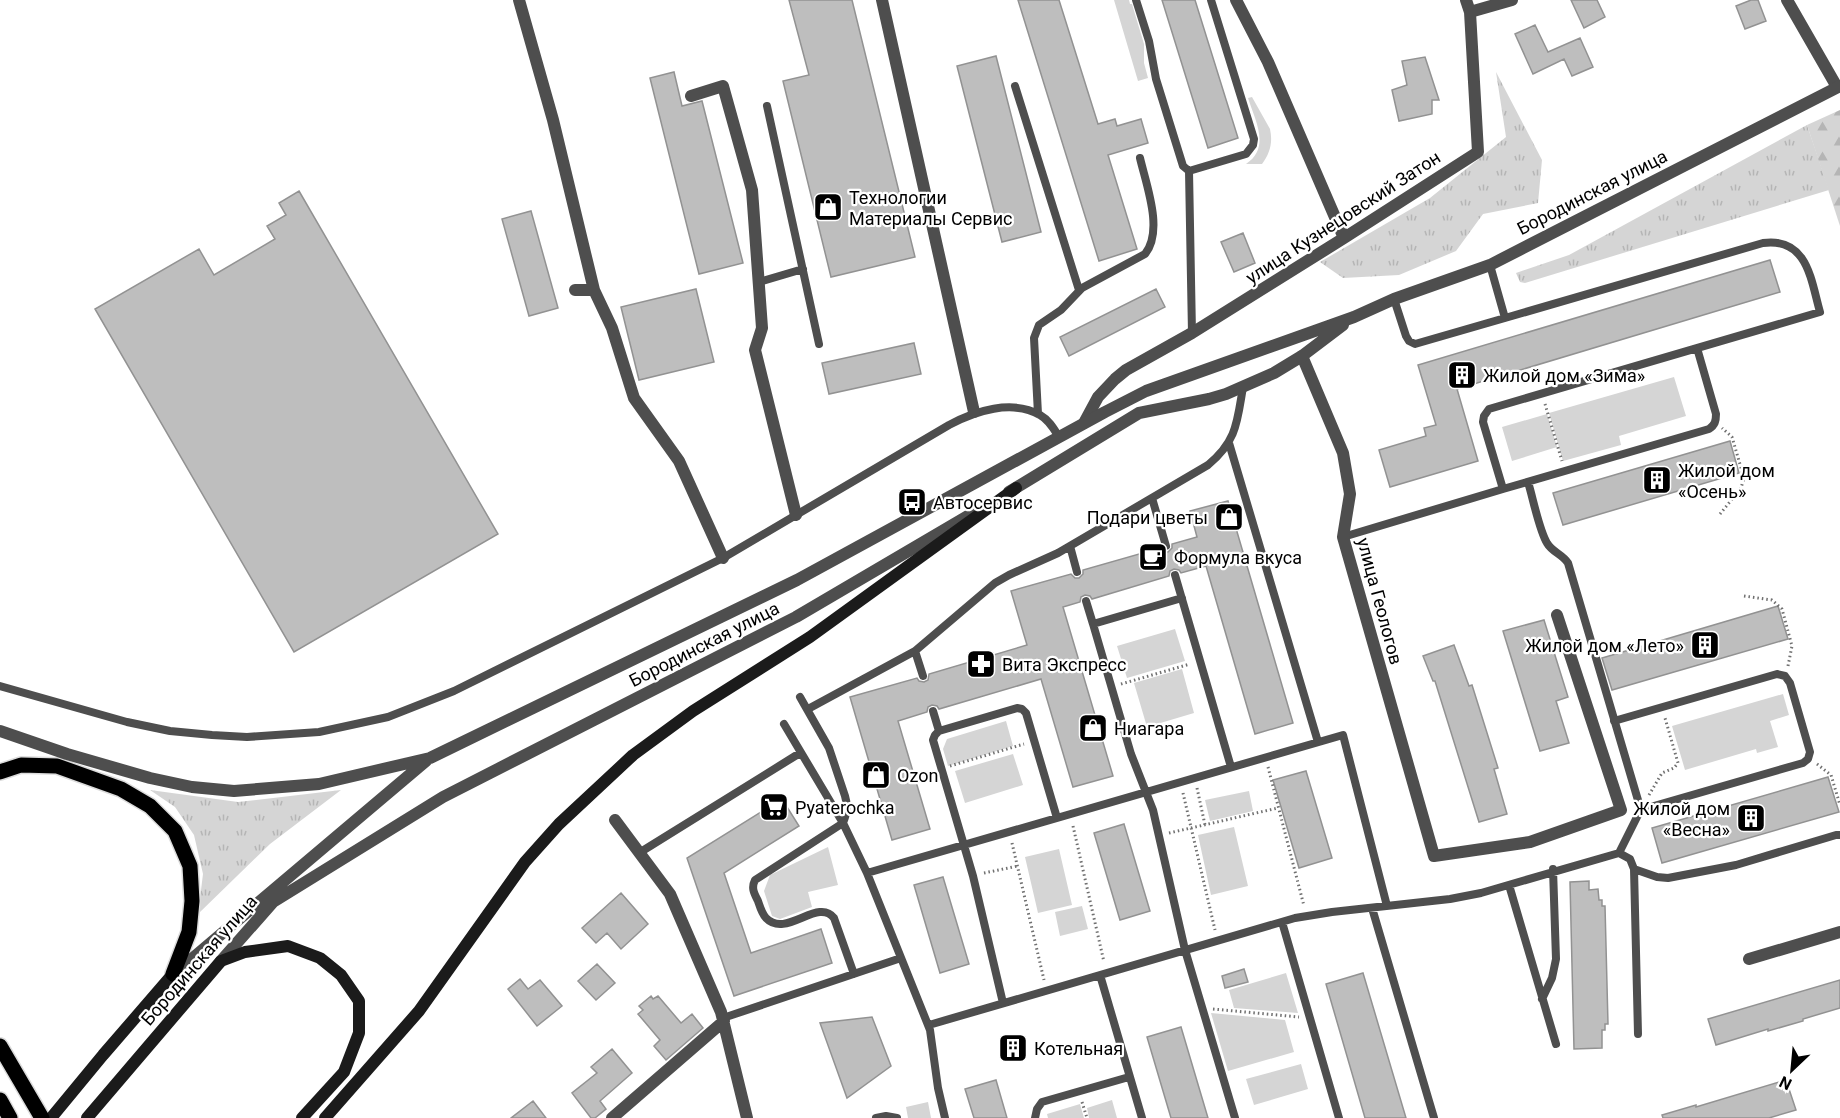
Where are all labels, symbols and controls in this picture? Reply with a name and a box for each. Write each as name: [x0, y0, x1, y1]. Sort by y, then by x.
street label: Бородинская улица: [1513, 145, 1671, 239]
street label: улица Кузнецовский Затон: [1242, 146, 1444, 288]
place label: Технологии Материалы Сервис: [849, 187, 1012, 229]
shop icon: Технологии Материалы Сервис: [812, 191, 844, 223]
building icon: Жилой дом «Зима»: [1446, 359, 1478, 391]
place label: Жилой дом «Зима»: [1483, 365, 1645, 386]
place label: Жилой дом «Осень»: [1678, 460, 1775, 502]
building icon: Жилой дом «Осень»: [1641, 464, 1673, 496]
bus stop icon: Автосервис: [896, 486, 928, 518]
place label: Автосервис: [933, 492, 1033, 513]
shop icon: Подари цветы: [1213, 501, 1245, 533]
place label: Подари цветы: [1087, 507, 1208, 528]
street label: улица Геологов: [1353, 535, 1407, 667]
cafe icon: Формула вкуса: [1137, 541, 1169, 573]
place label: Формула вкуса: [1174, 547, 1302, 568]
street label: Бородинская улица: [625, 597, 783, 691]
building icon: Жилой дом «Лето»: [1689, 629, 1721, 661]
place label: Жилой дом «Лето»: [1525, 635, 1684, 656]
pharmacy icon: Вита Экспресс: [965, 648, 997, 680]
place label: Вита Экспресс: [1002, 654, 1126, 675]
shop icon: Ниагара: [1077, 712, 1109, 744]
place label: Ниагара: [1114, 718, 1184, 739]
shop icon: Ozon: [860, 759, 892, 791]
place label: Ozon: [897, 765, 938, 786]
supermarket icon: Pyaterochka: [758, 791, 790, 823]
place label: Pyaterochka: [795, 797, 895, 818]
place label: Жилой дом «Весна»: [1633, 798, 1730, 840]
building icon: Жилой дом «Весна»: [1735, 802, 1767, 834]
street label: Бородинская улица: [137, 891, 261, 1029]
building icon: Котельная: [997, 1032, 1029, 1064]
place label: Котельная: [1034, 1038, 1123, 1059]
north arrow: [1762, 1040, 1822, 1100]
text: N: [1776, 1072, 1795, 1094]

